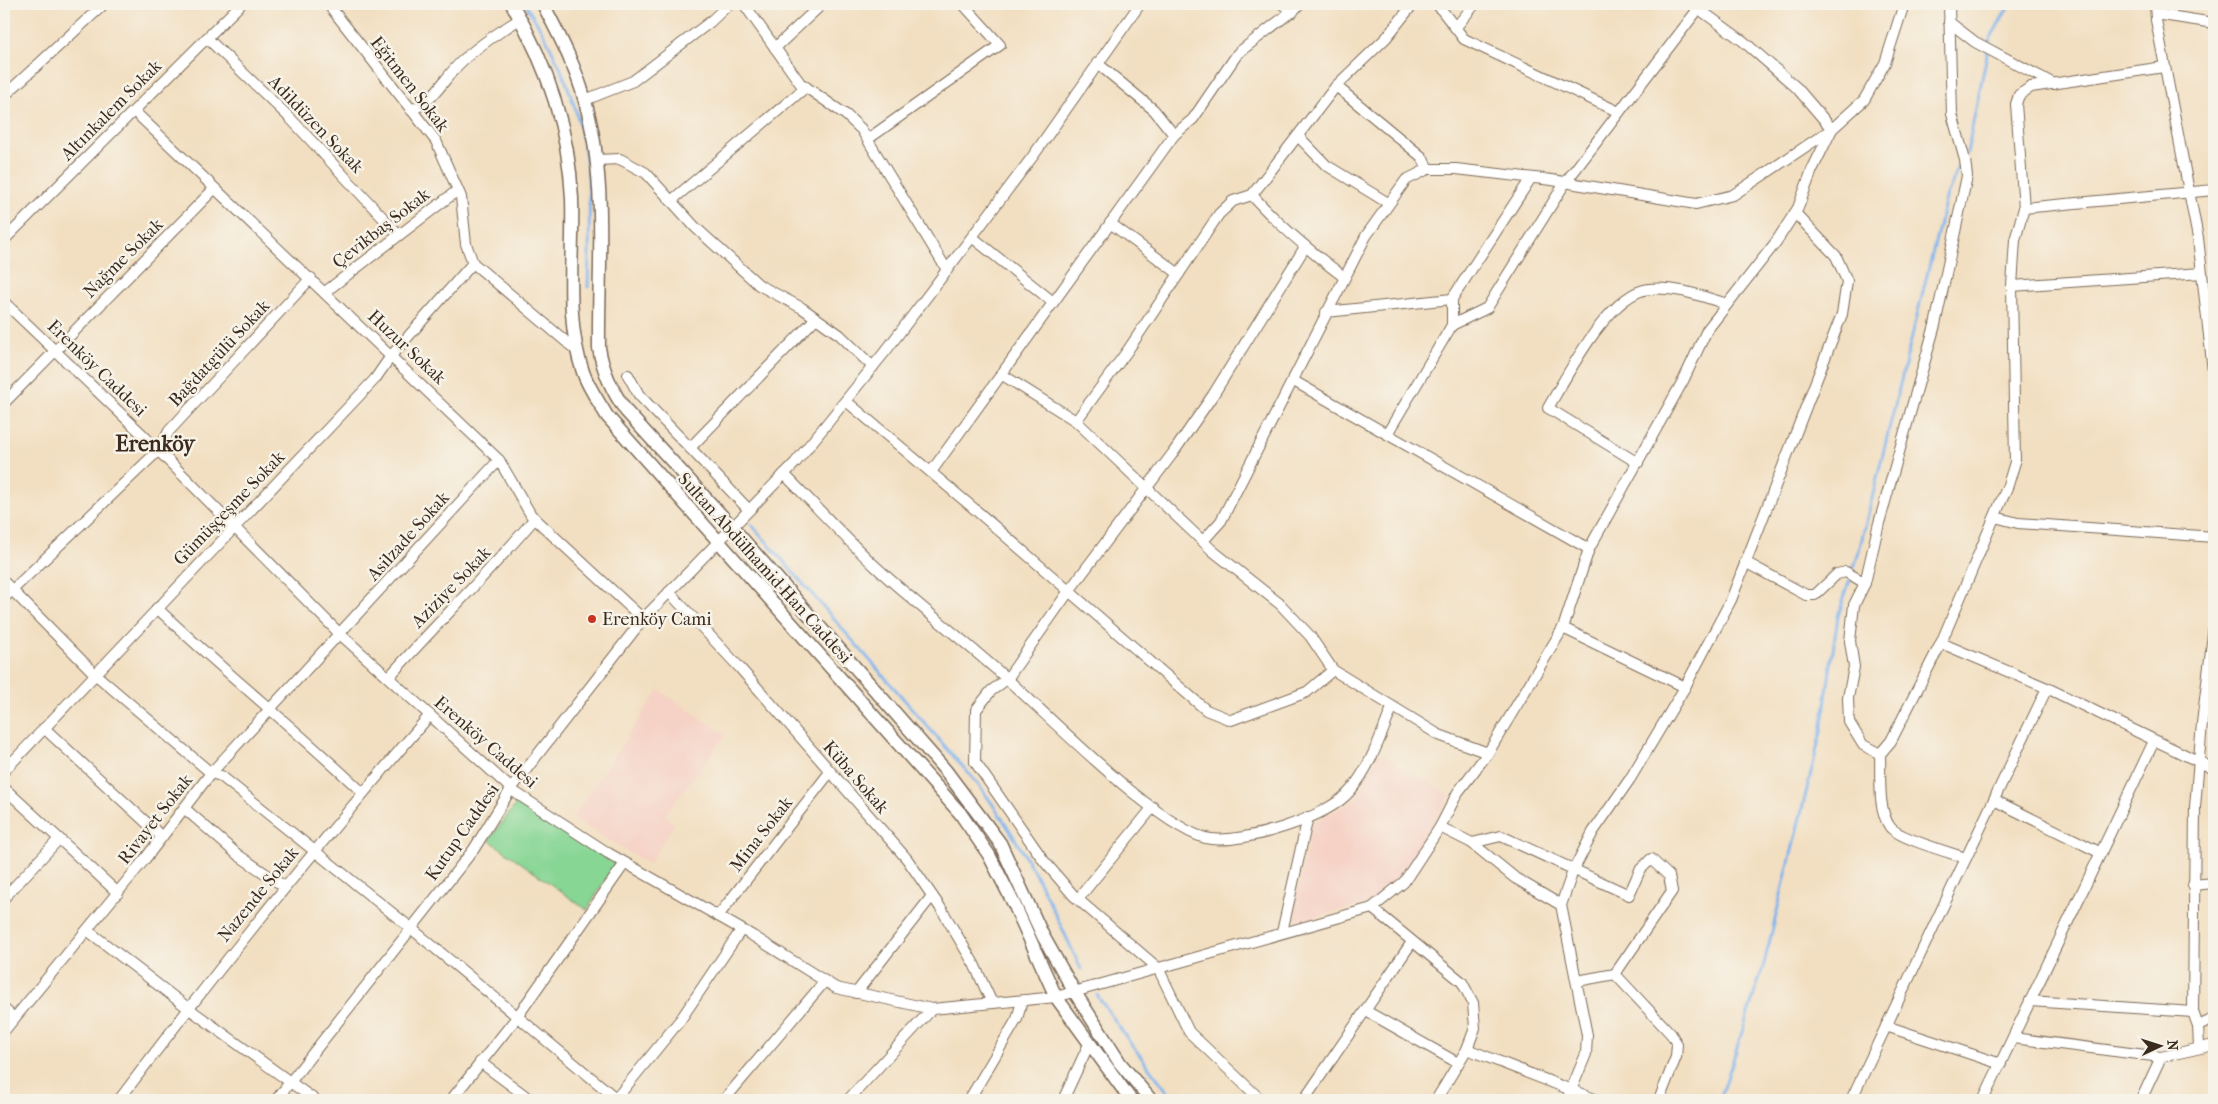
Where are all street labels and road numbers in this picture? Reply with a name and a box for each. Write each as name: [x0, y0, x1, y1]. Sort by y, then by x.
street label: Eğitmen Sokak: [366, 32, 454, 137]
street label: Altınkalem Sokak: [56, 55, 167, 166]
street label: Adildüzen Sokak: [263, 70, 368, 178]
street label: Çevikbaş Sokak: [328, 183, 435, 274]
street label: Nağme Sokak: [79, 214, 168, 303]
street label: Bağdatgülü Sokak: [165, 295, 275, 411]
street label: Huzur Sokak: [363, 306, 451, 389]
street label: Erenköy Caddesi: [43, 316, 151, 421]
street label: Gümüşçeşme Sokak: [169, 446, 290, 570]
street label: Sultan Abdülhamid Han Caddesi: [673, 469, 856, 669]
street label: Asilzade Sokak: [362, 487, 454, 586]
street label: Aziziye Sokak: [407, 542, 496, 633]
street label: Erenköy Caddesi: [430, 692, 542, 793]
street label: Küba Sokak: [818, 737, 893, 819]
street label: Rivayet Sokak: [114, 770, 197, 868]
street label: Kutup Caddesi: [421, 779, 504, 885]
street label: Mina Sokak: [726, 792, 798, 876]
street label: Nazende Sokak: [214, 842, 304, 946]

